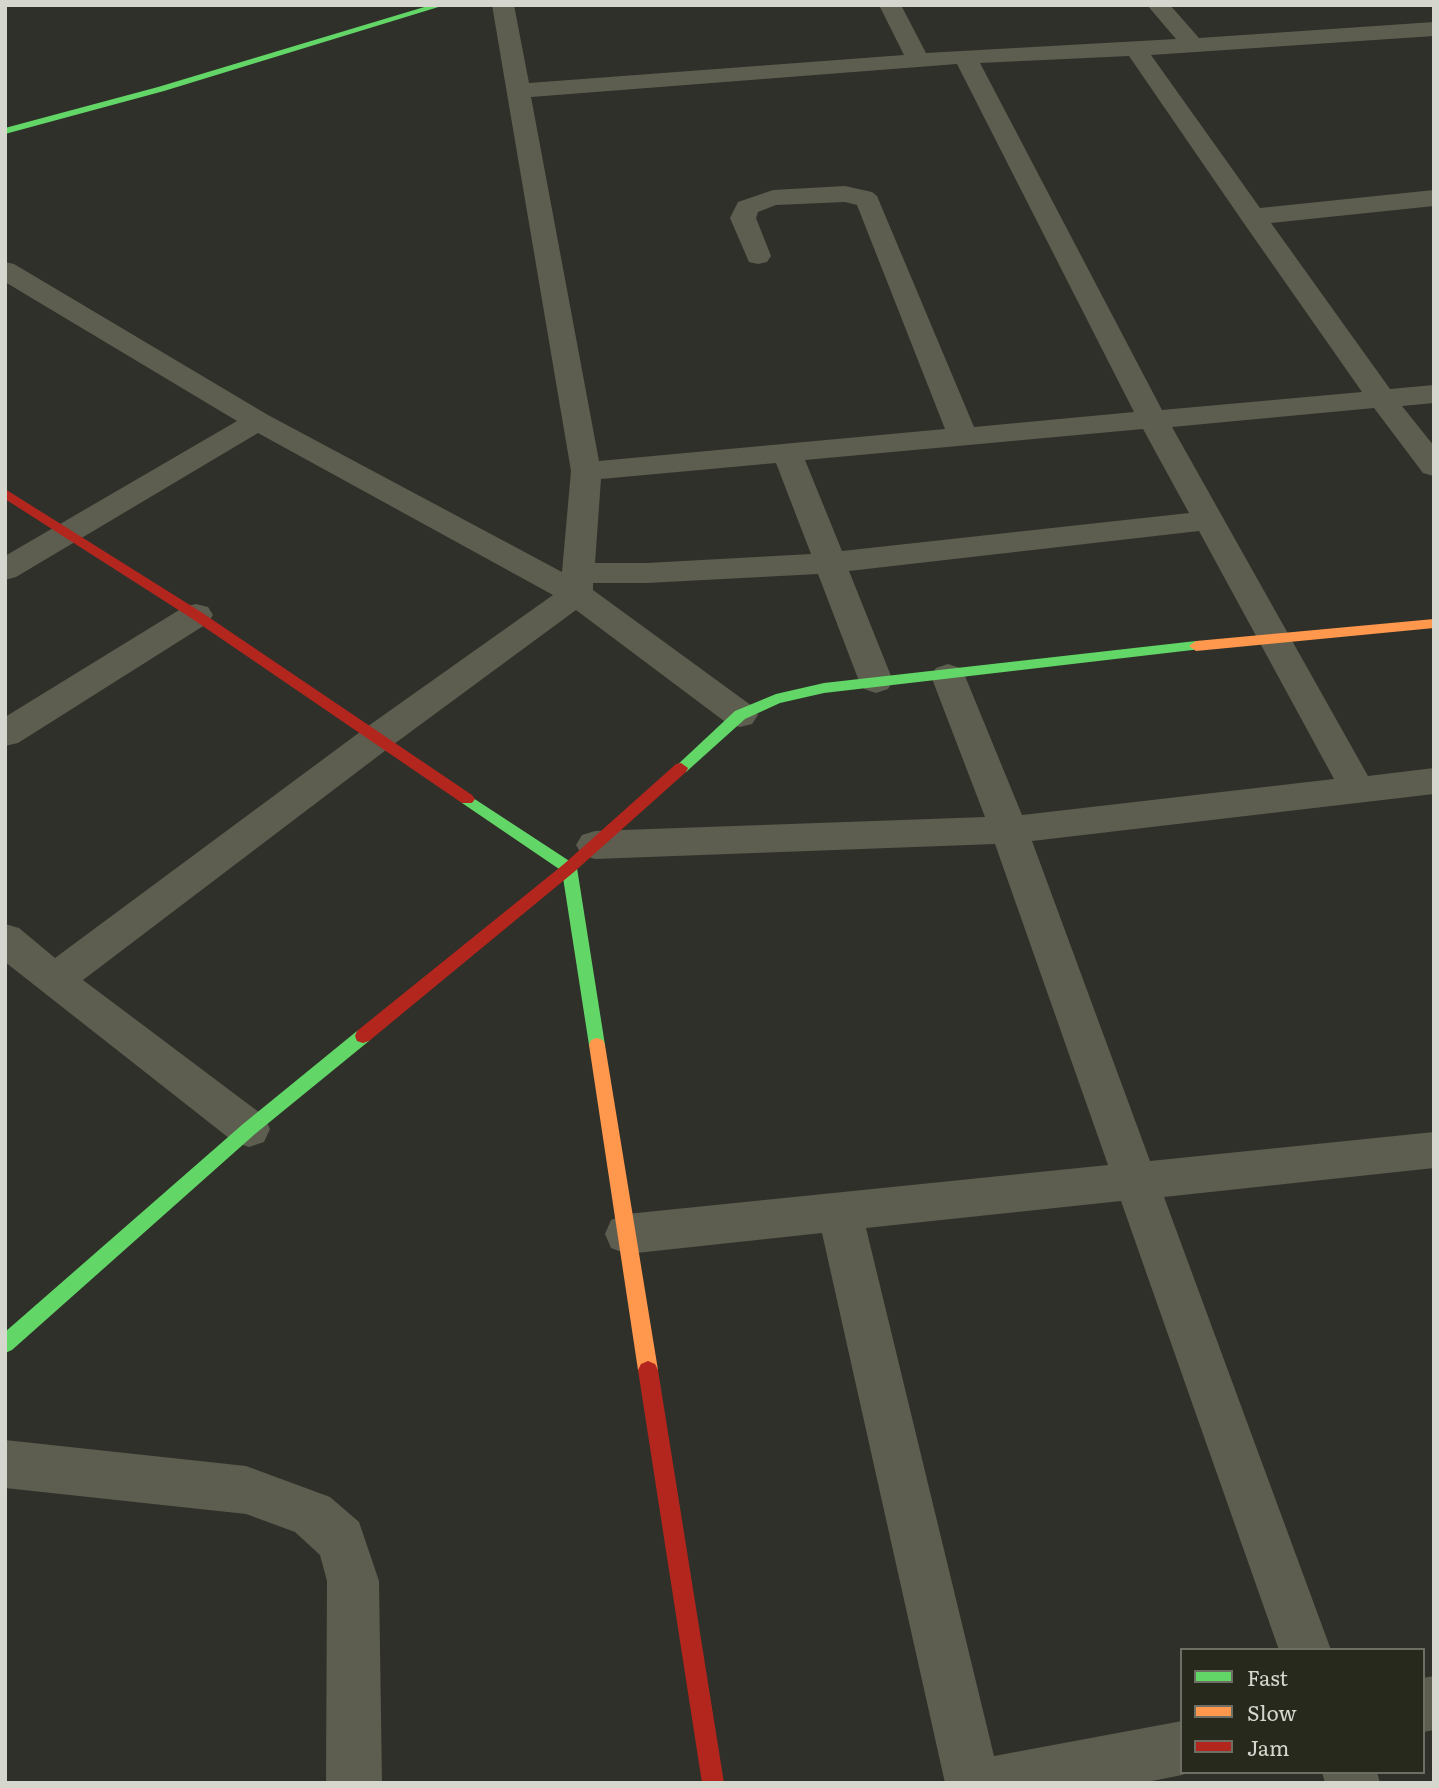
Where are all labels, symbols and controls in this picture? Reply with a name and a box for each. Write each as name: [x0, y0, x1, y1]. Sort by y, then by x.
legend: [1180, 1648, 1425, 1774]
text: Fast: [1247, 1661, 1288, 1692]
text: Slow: [1247, 1696, 1297, 1727]
text: Jam: [1247, 1731, 1289, 1762]

